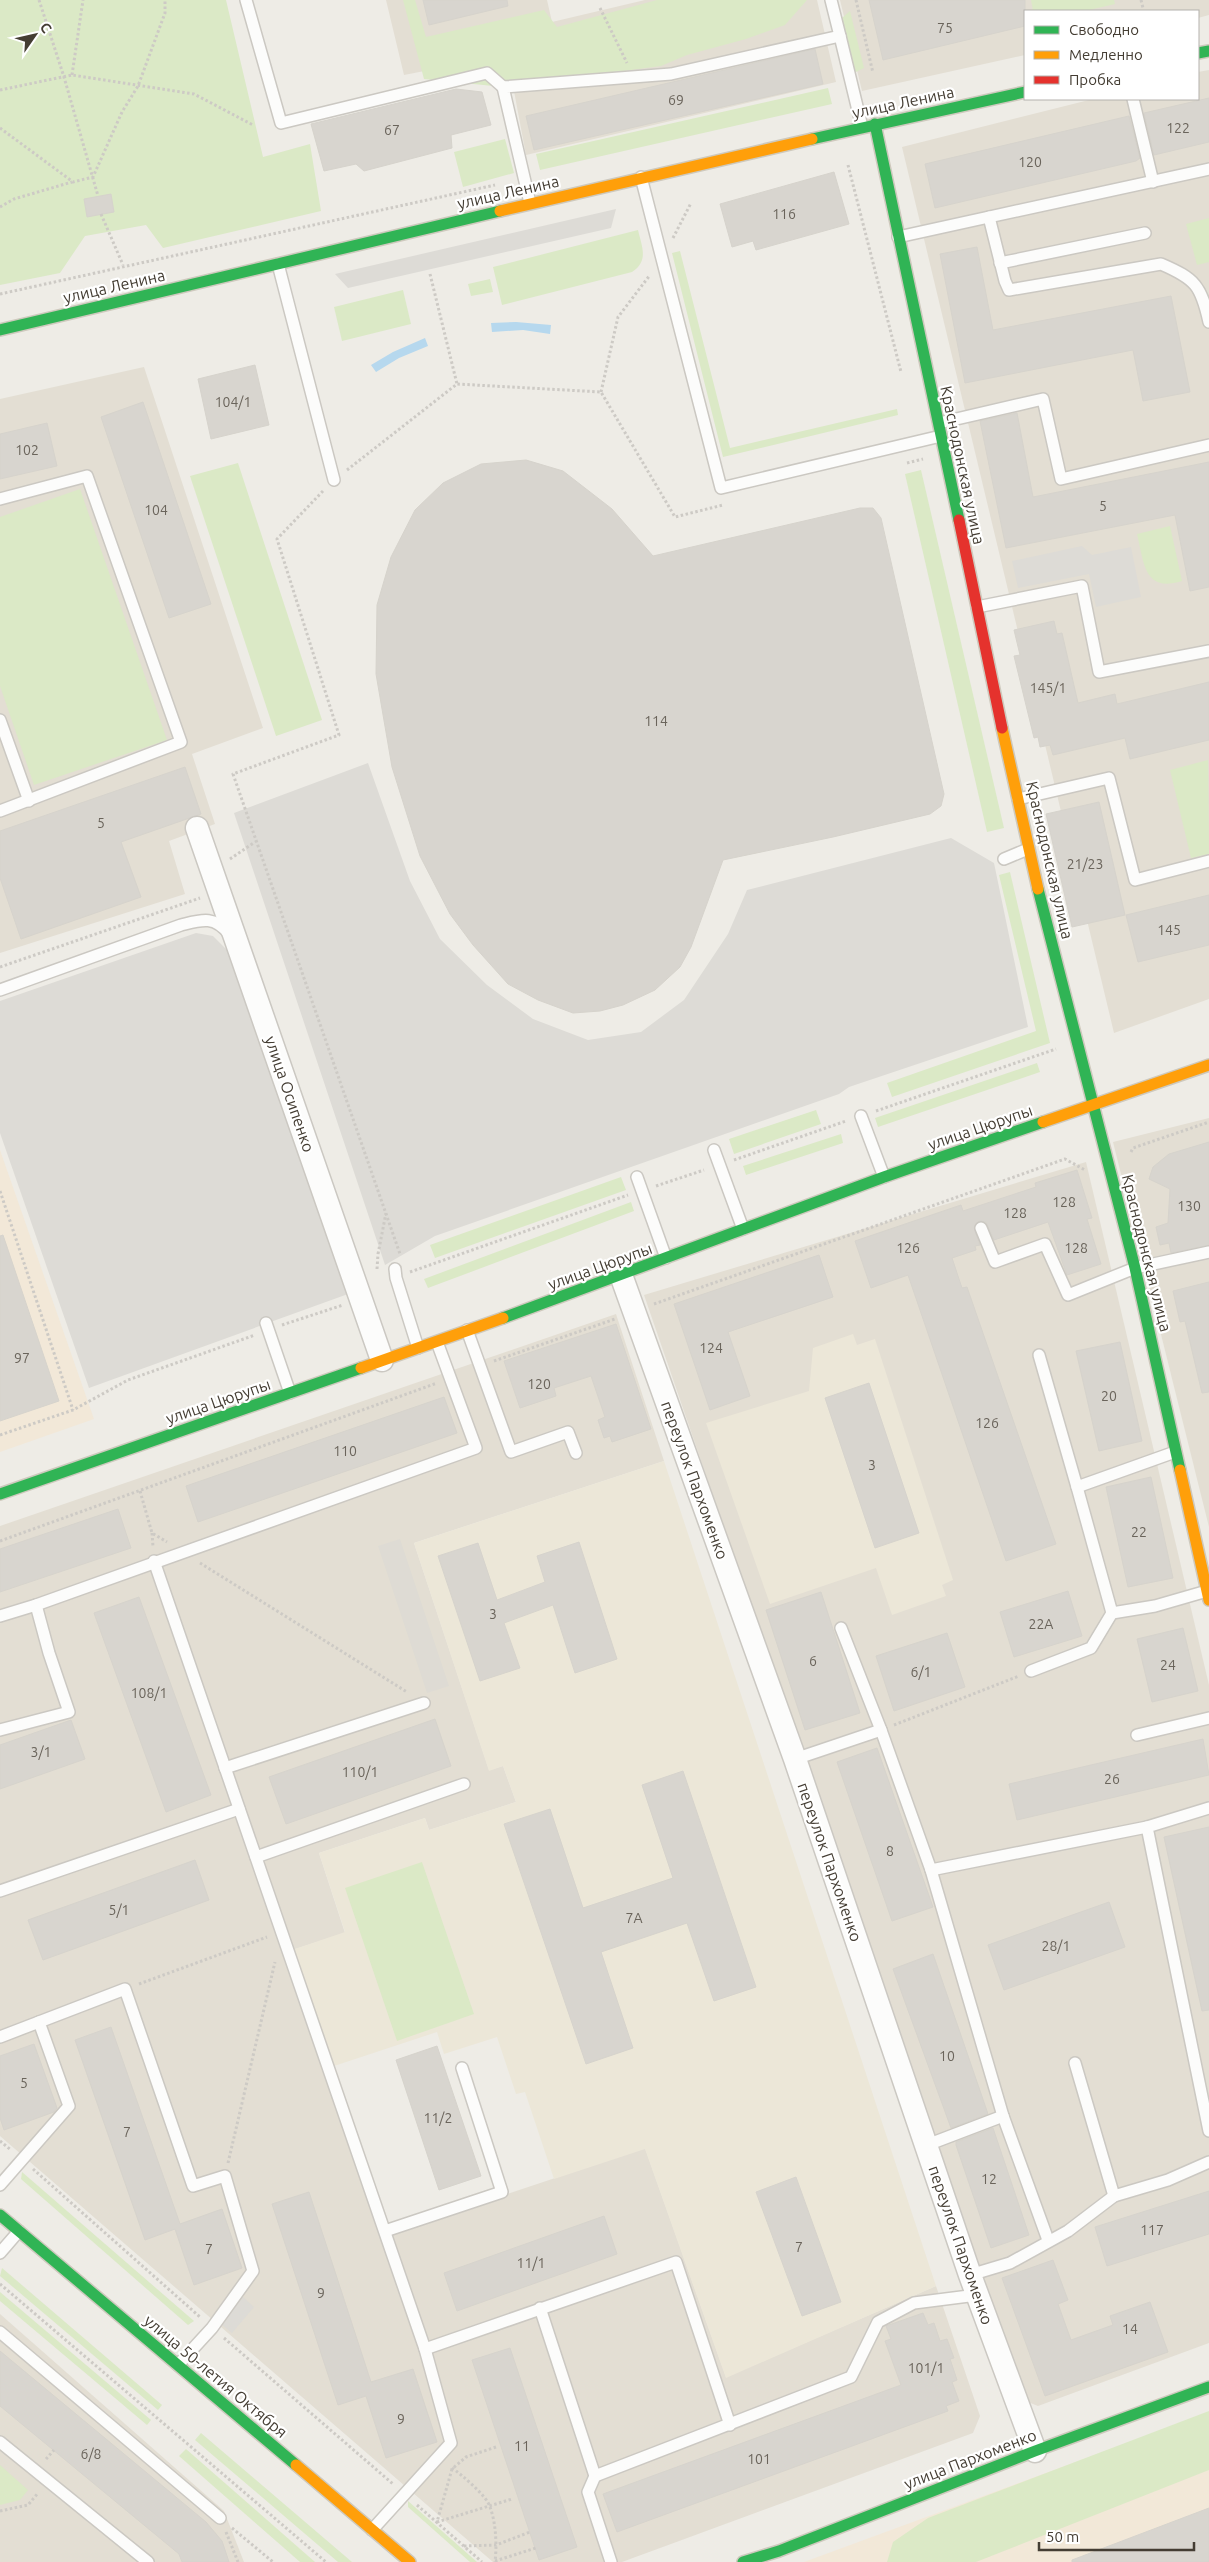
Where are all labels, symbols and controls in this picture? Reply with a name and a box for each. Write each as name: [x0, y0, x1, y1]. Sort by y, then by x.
north arrow: [10, 10, 60, 60]
legend: [1024, 10, 1199, 100]
text: С: [37, 20, 55, 36]
house number: 75: [937, 20, 953, 36]
text: Свободно: [1069, 21, 1139, 38]
text: Медленно: [1069, 46, 1143, 63]
text: Пробка: [1069, 71, 1121, 88]
street label: улица Ленина: [850, 82, 956, 122]
house number: 69: [668, 92, 684, 108]
house number: 122: [1166, 120, 1190, 136]
house number: 67: [384, 122, 400, 138]
house number: 120: [1018, 154, 1042, 170]
street label: улица Ленина: [455, 172, 561, 212]
house number: 116: [772, 206, 796, 222]
street label: улица Ленина: [61, 266, 167, 306]
street label: Краснодонская улица: [937, 384, 989, 546]
house number: 104/1: [215, 394, 251, 410]
house number: 102: [15, 442, 39, 458]
house number: 5: [1099, 498, 1107, 514]
house number: 104: [144, 502, 168, 518]
house number: 145/1: [1030, 680, 1066, 696]
house number: 114: [644, 713, 668, 729]
street label: Краснодонская улица: [1023, 779, 1077, 941]
house number: 5: [97, 815, 105, 831]
house number: 21/23: [1067, 856, 1103, 872]
house number: 145: [1157, 922, 1181, 938]
street label: улица Осипенко: [262, 1034, 318, 1154]
street label: улица Цюрупы: [925, 1101, 1035, 1153]
street label: Краснодонская улица: [1119, 1172, 1175, 1334]
house number: 128: [1052, 1194, 1076, 1210]
house number: 130: [1177, 1198, 1201, 1214]
house number: 128: [1003, 1205, 1027, 1221]
street label: улица Цюрупы: [545, 1239, 655, 1293]
house number: 126: [896, 1240, 920, 1256]
house number: 128: [1064, 1240, 1088, 1256]
house number: 124: [699, 1340, 723, 1356]
house number: 97: [14, 1350, 30, 1366]
street label: улица Цюрупы: [163, 1375, 273, 1427]
house number: 120: [527, 1376, 551, 1392]
house number: 20: [1101, 1388, 1117, 1404]
street label: переулок Пархоменко: [658, 1398, 732, 1562]
house number: 126: [975, 1415, 999, 1431]
house number: 110: [333, 1443, 357, 1459]
house number: 3: [868, 1457, 876, 1473]
house number: 22: [1131, 1524, 1147, 1540]
house number: 3: [489, 1606, 497, 1622]
house number: 22А: [1029, 1616, 1053, 1632]
house number: 6: [809, 1653, 817, 1669]
house number: 24: [1160, 1657, 1176, 1673]
house number: 6/1: [911, 1664, 931, 1680]
house number: 108/1: [131, 1685, 167, 1701]
house number: 3/1: [31, 1744, 51, 1760]
house number: 110/1: [342, 1764, 378, 1780]
house number: 26: [1104, 1771, 1120, 1787]
street label: переулок Пархоменко: [794, 1780, 866, 1944]
house number: 8: [886, 1843, 894, 1859]
house number: 5/1: [109, 1902, 129, 1918]
house number: 7А: [626, 1910, 643, 1926]
house number: 28/1: [1042, 1938, 1070, 1954]
house number: 10: [939, 2048, 955, 2064]
house number: 5: [20, 2075, 28, 2091]
house number: 11/2: [424, 2110, 452, 2126]
house number: 7: [123, 2124, 131, 2140]
street label: переулок Пархоменко: [925, 2163, 997, 2327]
house number: 12: [981, 2171, 997, 2187]
house number: 117: [1140, 2222, 1164, 2238]
house number: 7: [795, 2239, 803, 2255]
house number: 7: [205, 2241, 213, 2257]
house number: 11/1: [517, 2255, 545, 2271]
house number: 9: [317, 2285, 325, 2301]
street label: улица 50-летия Октября: [141, 2311, 291, 2441]
house number: 14: [1122, 2321, 1138, 2337]
house number: 101/1: [908, 2360, 944, 2376]
house number: 9: [397, 2411, 405, 2427]
street label: улица Пархоменко: [901, 2425, 1039, 2493]
house number: 11: [514, 2438, 530, 2454]
house number: 6/8: [81, 2446, 102, 2462]
house number: 101: [747, 2451, 771, 2467]
scale bar: [1039, 2520, 1194, 2552]
text: 50 m: [1046, 2528, 1079, 2545]

